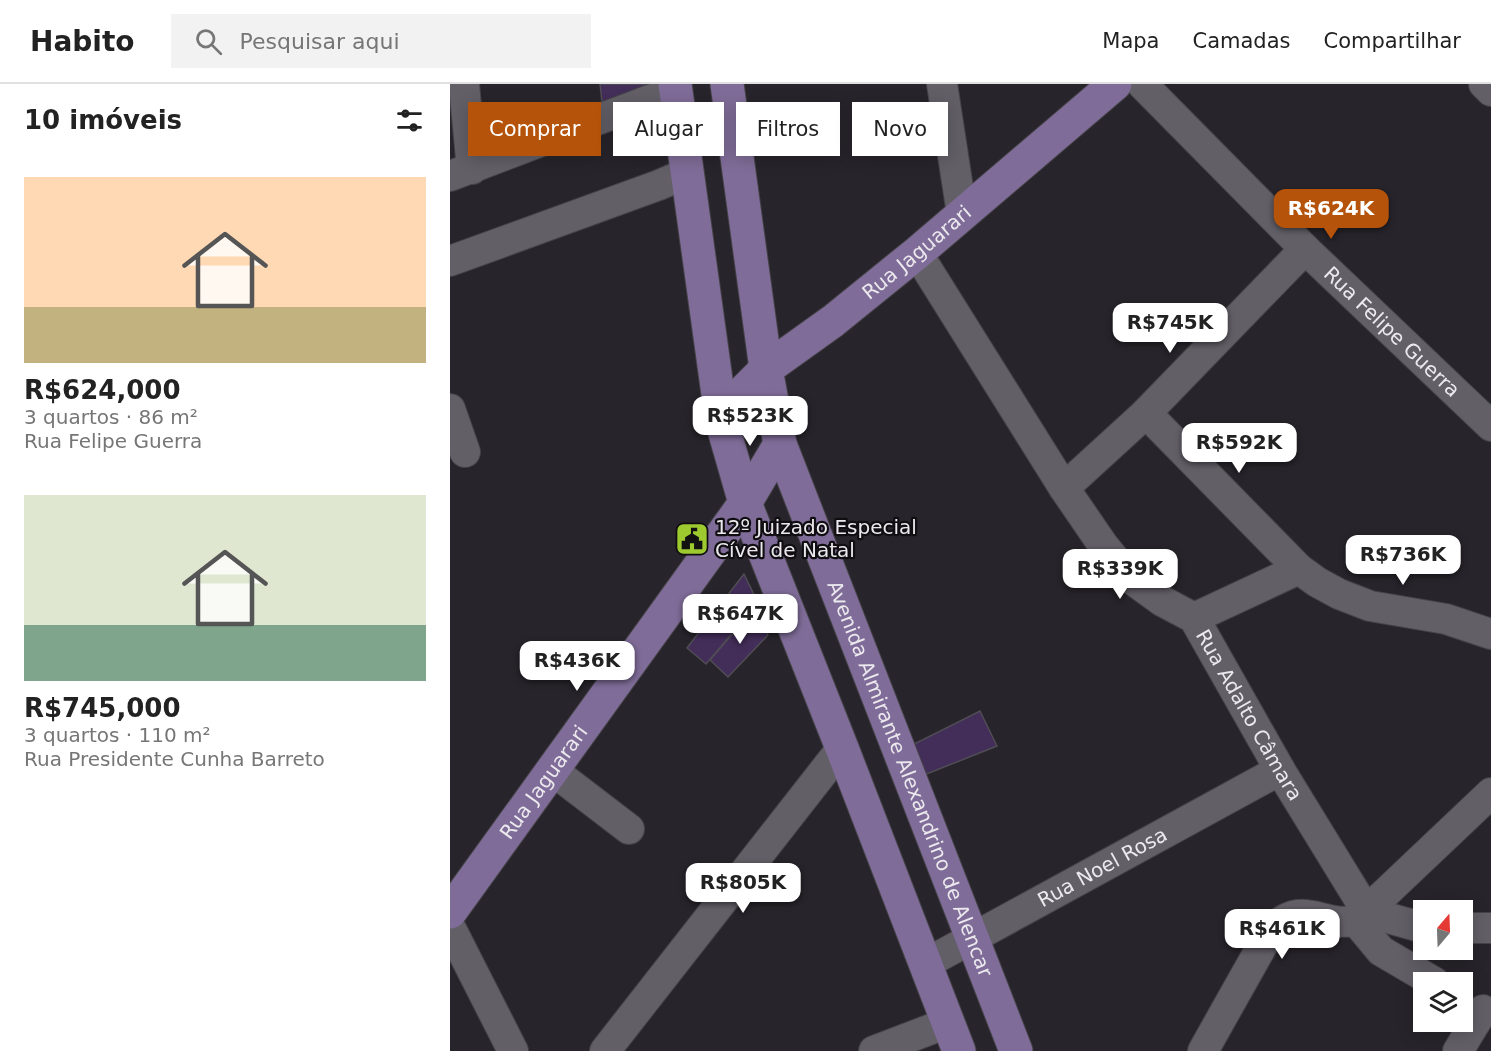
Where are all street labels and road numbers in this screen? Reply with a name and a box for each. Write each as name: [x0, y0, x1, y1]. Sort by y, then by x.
street label: Rua Jaguarari: [857, 200, 976, 305]
street label: Rua Felipe Guerra: [1319, 262, 1465, 402]
street label: Avenida Almirante Alexandrino de Alencar: [822, 577, 998, 981]
street label: Rua Adalto Câmara: [1191, 625, 1308, 805]
street label: Rua Jaguarari: [495, 721, 593, 844]
street label: Rua Noel Rosa: [1033, 822, 1171, 912]

